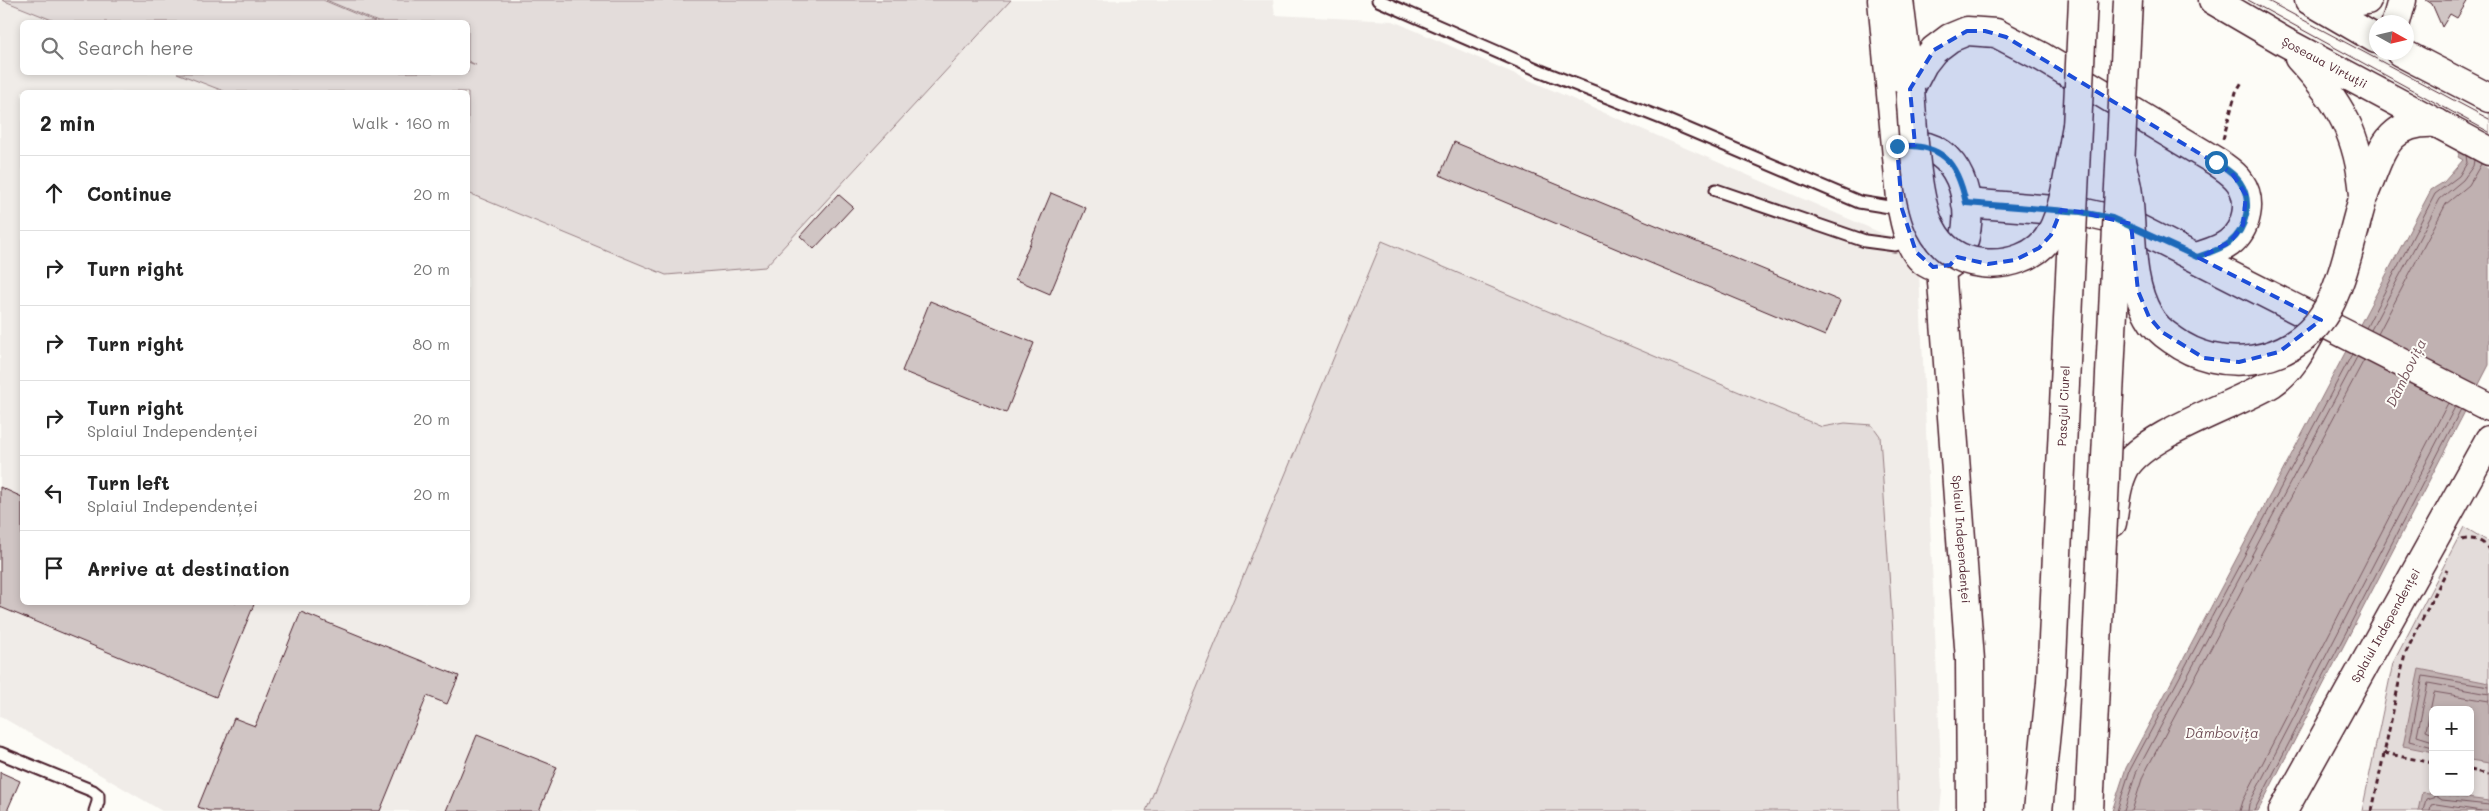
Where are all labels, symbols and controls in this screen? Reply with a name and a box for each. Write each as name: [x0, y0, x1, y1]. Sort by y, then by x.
north arrow: [2369, 15, 2414, 60]
search box: [20, 20, 470, 75]
street label: Șoseaua Virtuții: [2279, 33, 2370, 91]
icon: search: [38, 34, 66, 62]
text: Search here: [78, 35, 194, 60]
text: 2 min: [40, 109, 95, 136]
text: Walk · 160 m: [352, 112, 450, 133]
route end: [1886, 135, 1909, 158]
route start: [2205, 151, 2228, 174]
icon: ahead: [40, 179, 68, 207]
text: Continue: [87, 181, 172, 206]
text: 20 m: [413, 183, 450, 204]
icon: right: [40, 254, 68, 282]
text: Turn right: [87, 256, 184, 281]
text: 20 m: [413, 258, 450, 279]
icon: right: [40, 329, 68, 357]
text: Turn right: [87, 331, 184, 356]
text: 80 m: [413, 333, 450, 354]
water label: Dâmbovița: [2381, 336, 2430, 410]
street label: Pasajul Ciurel: [2053, 365, 2073, 447]
text: Turn right: [87, 395, 184, 420]
icon: right: [40, 404, 68, 432]
text: 20 m: [413, 408, 450, 429]
text: Splaiul Independenței: [87, 420, 258, 441]
text: Turn left: [87, 470, 170, 495]
street label: Splaiul Independenței: [1949, 475, 1975, 604]
icon: left: [40, 479, 68, 507]
text: 20 m: [413, 483, 450, 504]
text: Splaiul Independenței: [87, 495, 258, 516]
icon: arrive: [40, 554, 68, 582]
text: Arrive at destination: [87, 556, 290, 581]
street label: Splaiul Independenței: [2347, 565, 2423, 685]
map controls: [2429, 706, 2474, 796]
button: +: [2429, 706, 2474, 751]
water label: Dâmbovița: [2185, 723, 2259, 742]
button: −: [2429, 751, 2474, 796]

